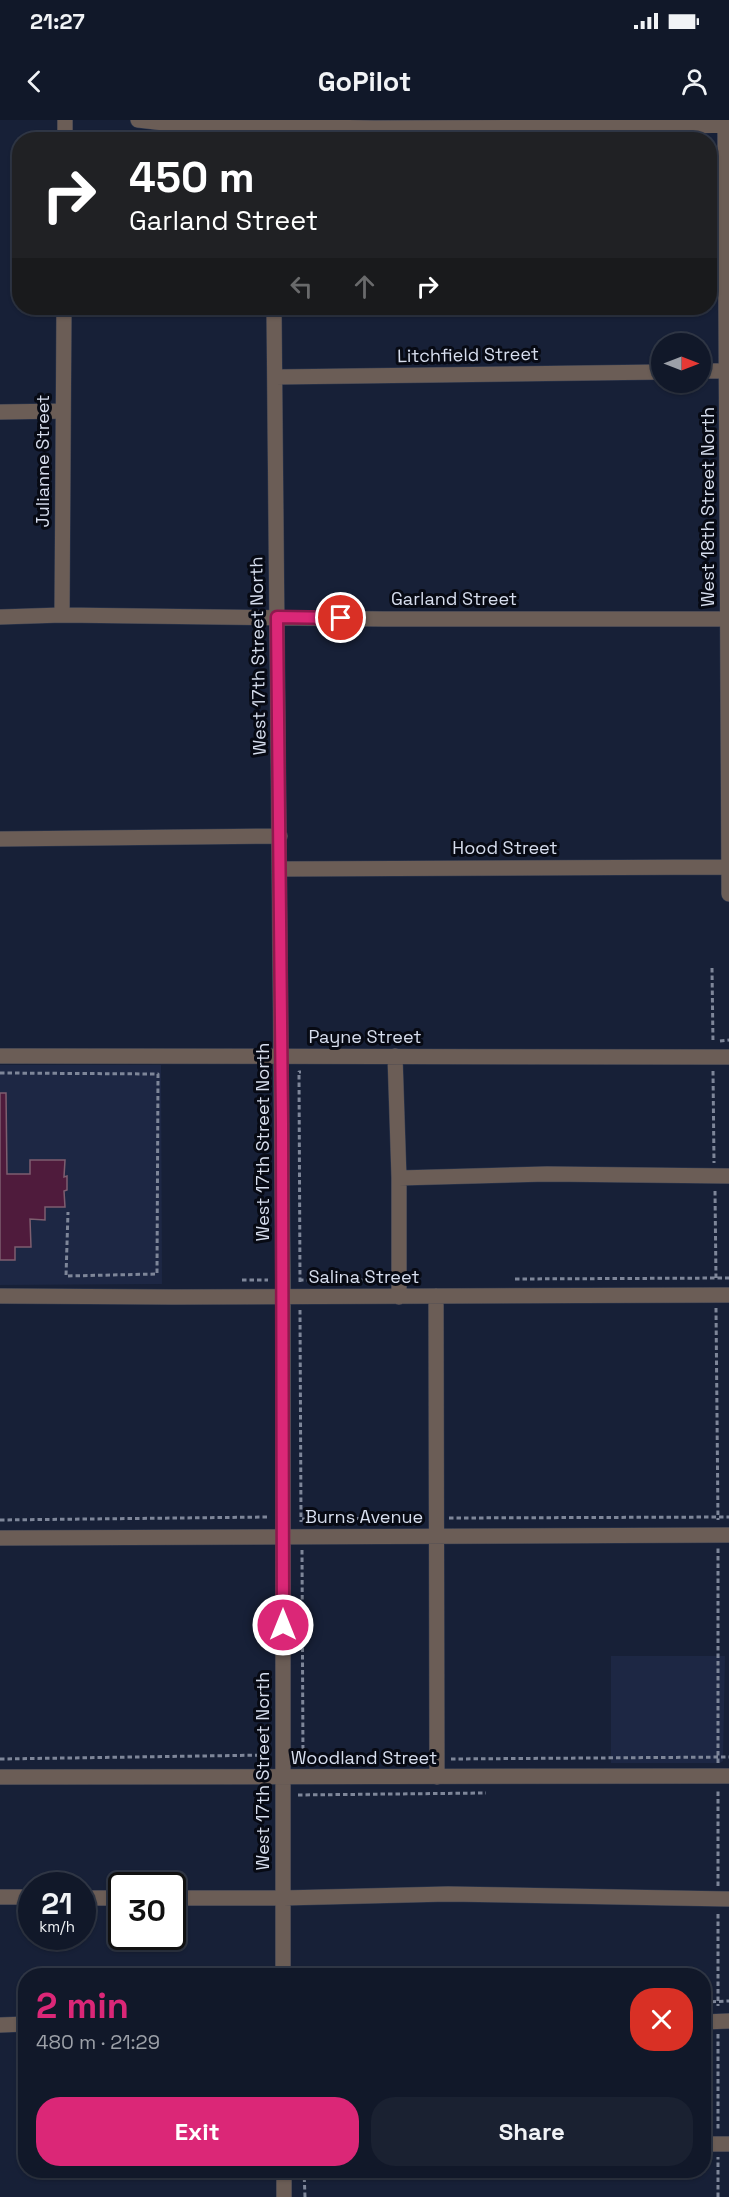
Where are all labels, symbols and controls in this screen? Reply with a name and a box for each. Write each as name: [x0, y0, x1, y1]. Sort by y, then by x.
text: 21:27: [30, 7, 85, 35]
text: GoPilot: [318, 64, 411, 99]
icon: back: [18, 65, 51, 98]
icon: person: [678, 65, 711, 98]
text: 450 m: [129, 151, 255, 204]
icon: right: [30, 156, 108, 234]
text: Garland Street: [129, 203, 318, 238]
icon: left: [285, 270, 318, 303]
icon: ahead: [348, 270, 381, 303]
icon: right: [411, 270, 444, 303]
north arrow: [651, 333, 711, 393]
map controls: [651, 333, 711, 393]
street label: Litchfield Street: [397, 342, 539, 367]
street label: Julianne Street: [31, 395, 54, 527]
street label: West 18th Street North: [696, 407, 719, 607]
street label: West 17th Street North: [244, 556, 271, 756]
street label: Garland Street: [391, 587, 517, 610]
pin: [315, 592, 366, 643]
icon: arrive: [324, 601, 357, 634]
street label: Hood Street: [452, 836, 558, 859]
street label: Payne Street: [308, 1025, 422, 1048]
street label: West 17th Street North: [251, 1043, 274, 1241]
street label: Salina Street: [308, 1265, 420, 1288]
street label: Burns Avenue: [305, 1505, 423, 1528]
position arrow: [251, 1593, 315, 1657]
street label: West 17th Street North: [251, 1672, 274, 1870]
street label: Woodland Street: [291, 1746, 437, 1769]
speed limit sign: 30: [108, 1872, 186, 1950]
text: 21: [41, 1884, 73, 1923]
text: km/h: [39, 1917, 75, 1936]
text: 2 min: [36, 1983, 129, 2029]
button: close: [630, 1988, 693, 2051]
text: 480 m · 21:29: [36, 2029, 160, 2055]
button: Exit: [36, 2097, 359, 2166]
button: Share: [371, 2097, 693, 2166]

